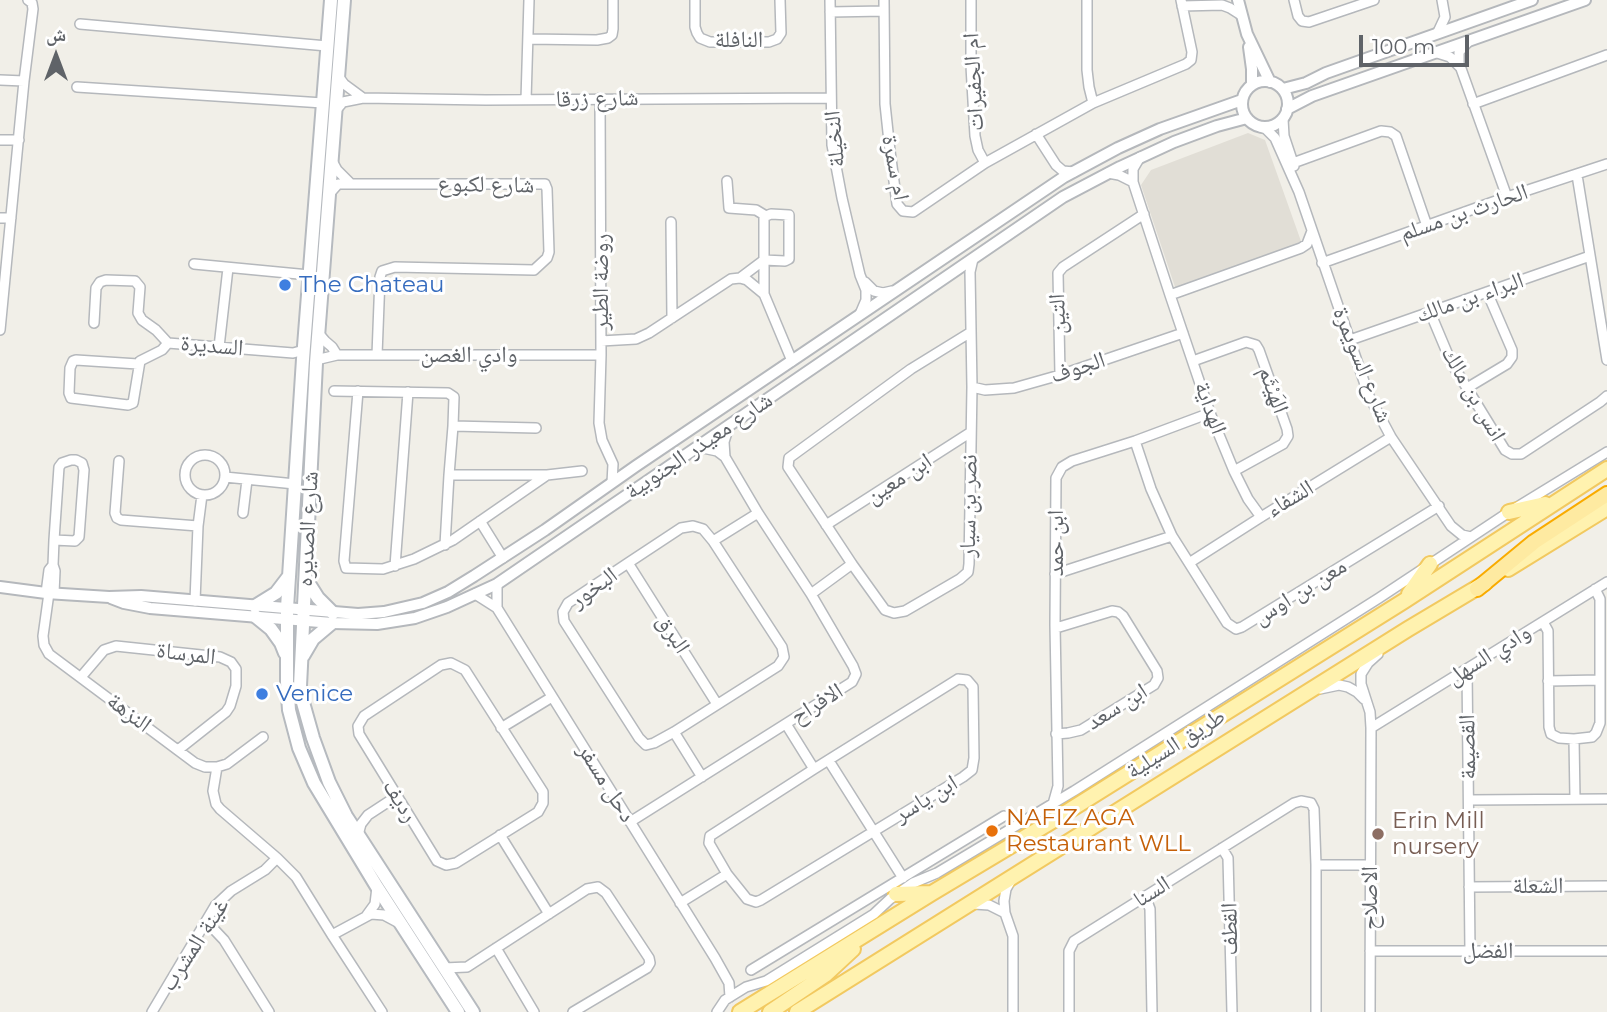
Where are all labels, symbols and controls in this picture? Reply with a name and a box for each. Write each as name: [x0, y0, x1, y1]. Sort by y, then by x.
north arrow: [21, 21, 91, 91]
scale bar: [1362, 21, 1472, 65]
text: ش: [46, 23, 66, 46]
street label: النافلة: [715, 26, 763, 54]
street label: ام الجفيرات: [958, 32, 990, 132]
text: 100 m: [1372, 34, 1435, 59]
street label: شارع زرقا: [555, 84, 639, 114]
street label: النخيلة: [819, 110, 851, 168]
street label: ام سمرة: [875, 133, 915, 203]
street label: شارع لكبوع: [437, 170, 535, 200]
street label: الحارث بن مسلم: [1396, 178, 1532, 248]
street label: روضة الطير: [587, 234, 615, 330]
street label: البراء بن مالك: [1413, 267, 1527, 329]
place label: The Chateau: [299, 271, 445, 299]
marker: The Chateau: [277, 277, 293, 293]
street label: التين: [1044, 293, 1072, 335]
street label: شارع السويمرة: [1326, 303, 1398, 427]
street label: السديرة: [179, 330, 245, 362]
street label: وادي الغصن: [420, 341, 518, 369]
street label: انس بن مالك: [1435, 342, 1511, 446]
street label: الجوف: [1047, 346, 1109, 390]
street label: الهَيْثَم: [1252, 363, 1294, 417]
street label: الهداية: [1188, 378, 1232, 438]
street label: شارع معيذر الجنوبية: [620, 386, 778, 506]
street label: ابن معين: [861, 448, 937, 510]
street label: نصر بن سيار: [954, 454, 984, 558]
street label: شارع الصديره: [291, 471, 325, 587]
street label: الشفاء: [1261, 474, 1319, 524]
street label: ابن حمد: [1042, 510, 1070, 576]
street label: معن بن اوس: [1248, 553, 1352, 631]
street label: البخور: [565, 562, 623, 614]
street label: البرق: [650, 609, 696, 659]
street label: وادي السهل: [1442, 618, 1536, 692]
street label: المرساة: [155, 637, 217, 671]
street label: الافراح: [786, 677, 848, 731]
street label: ابن سعد: [1081, 678, 1153, 736]
place label: Venice: [276, 680, 353, 708]
marker: Venice: [254, 686, 270, 702]
street label: النزهة: [101, 687, 157, 739]
street label: طريق السيلية: [1121, 703, 1231, 785]
street label: القصيمة: [1454, 714, 1482, 780]
street label: دحل مسفر: [571, 739, 641, 827]
street label: ابن ياسر: [889, 769, 963, 829]
street label: رديف: [376, 775, 424, 827]
place label: NAFIZ AGA Restaurant WLL: [1006, 804, 1191, 858]
place label: Erin Mill nursery: [1392, 807, 1485, 861]
marker: NAFIZ AGA Restaurant WLL: [984, 823, 1000, 839]
marker: Erin Mill nursery: [1370, 826, 1386, 842]
street label: الاصلاح: [1356, 866, 1384, 930]
street label: السنا: [1129, 870, 1175, 914]
street label: الشعلة: [1512, 872, 1564, 900]
street label: غينة المشرب: [155, 893, 235, 997]
street label: القطف: [1216, 903, 1244, 955]
street label: الفضل: [1463, 937, 1513, 965]

